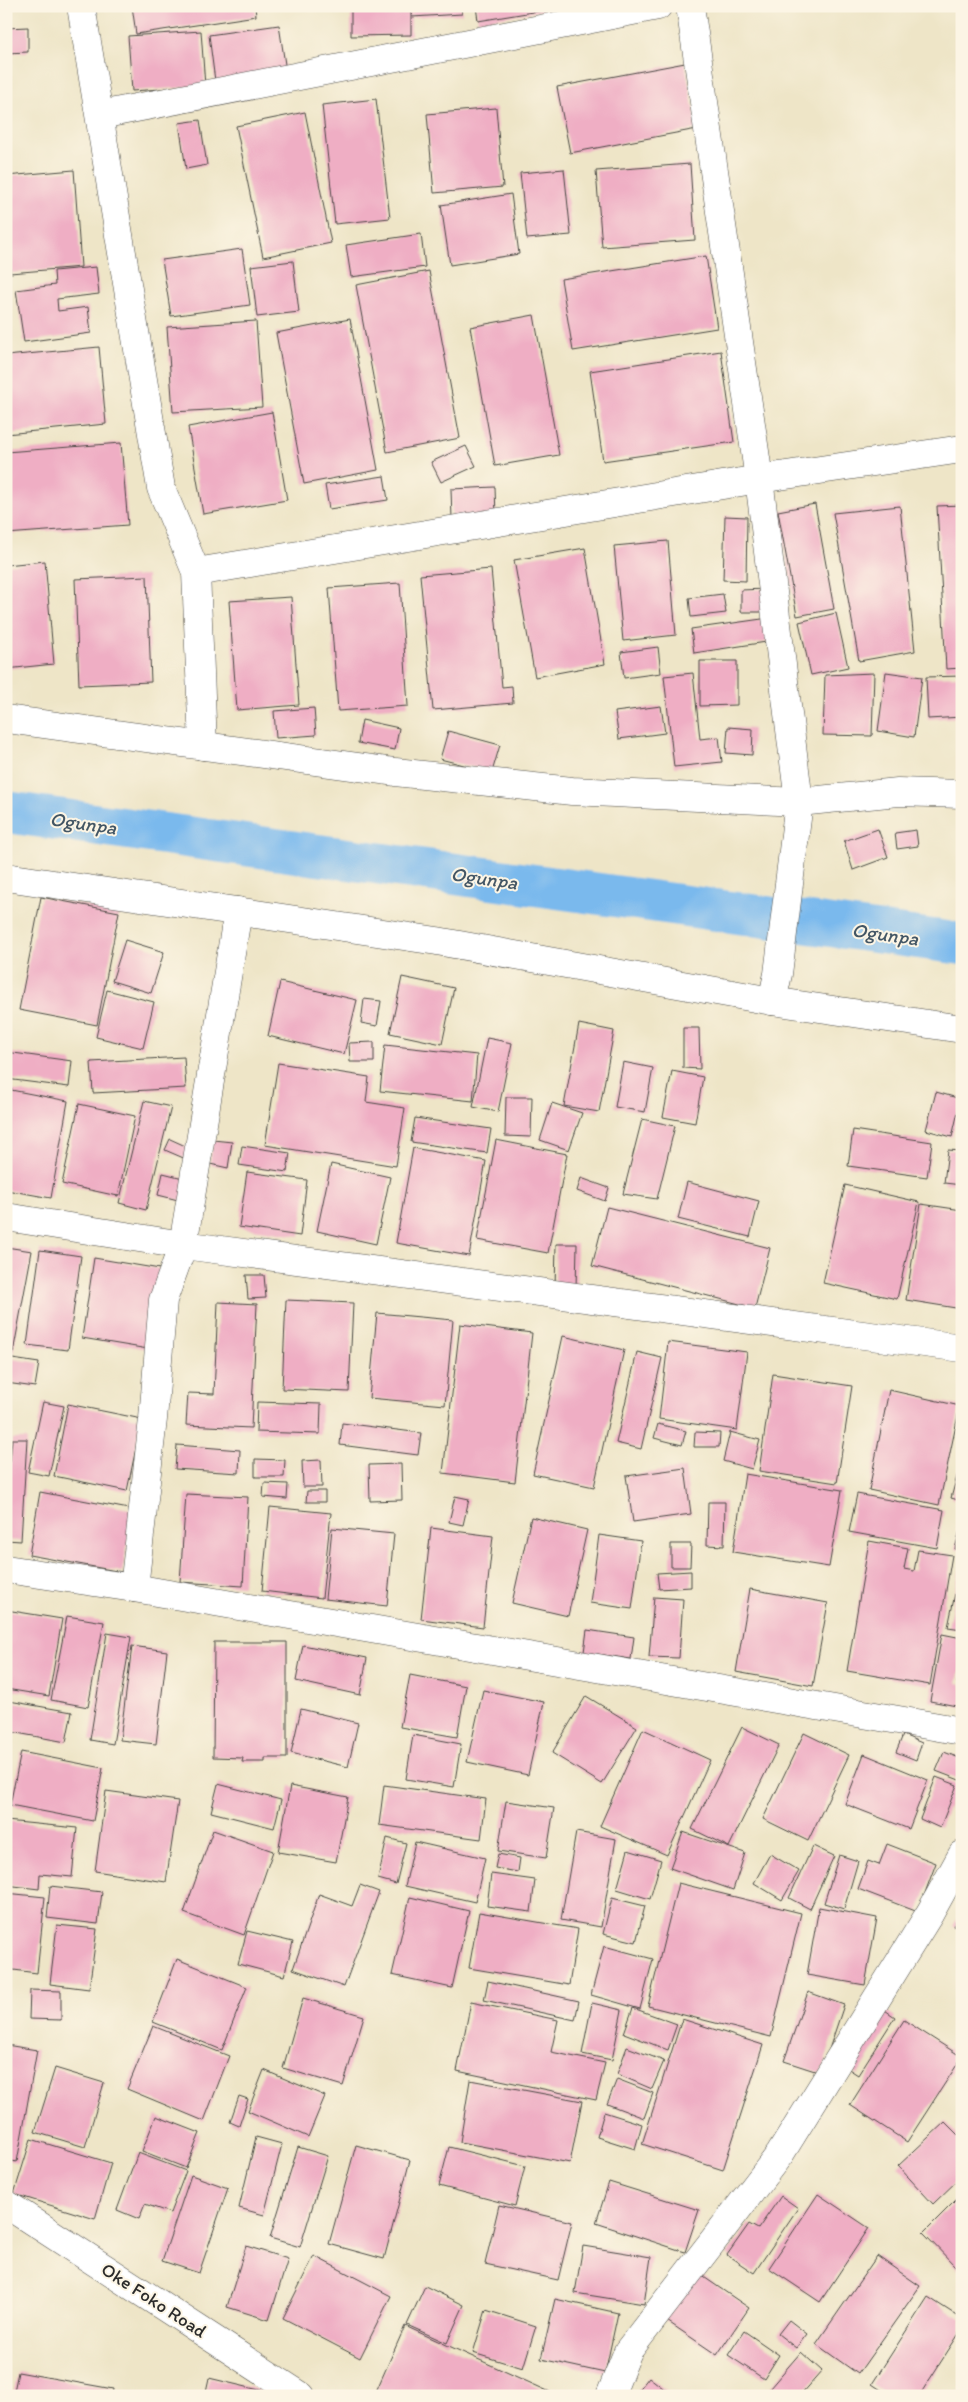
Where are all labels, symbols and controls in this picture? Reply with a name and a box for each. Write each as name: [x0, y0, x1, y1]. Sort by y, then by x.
water label: Ogunpa: [48, 806, 119, 840]
water label: Ogunpa: [449, 861, 520, 895]
water label: Ogunpa: [850, 917, 921, 951]
street label: Oke Foko Road: [97, 2257, 212, 2343]

